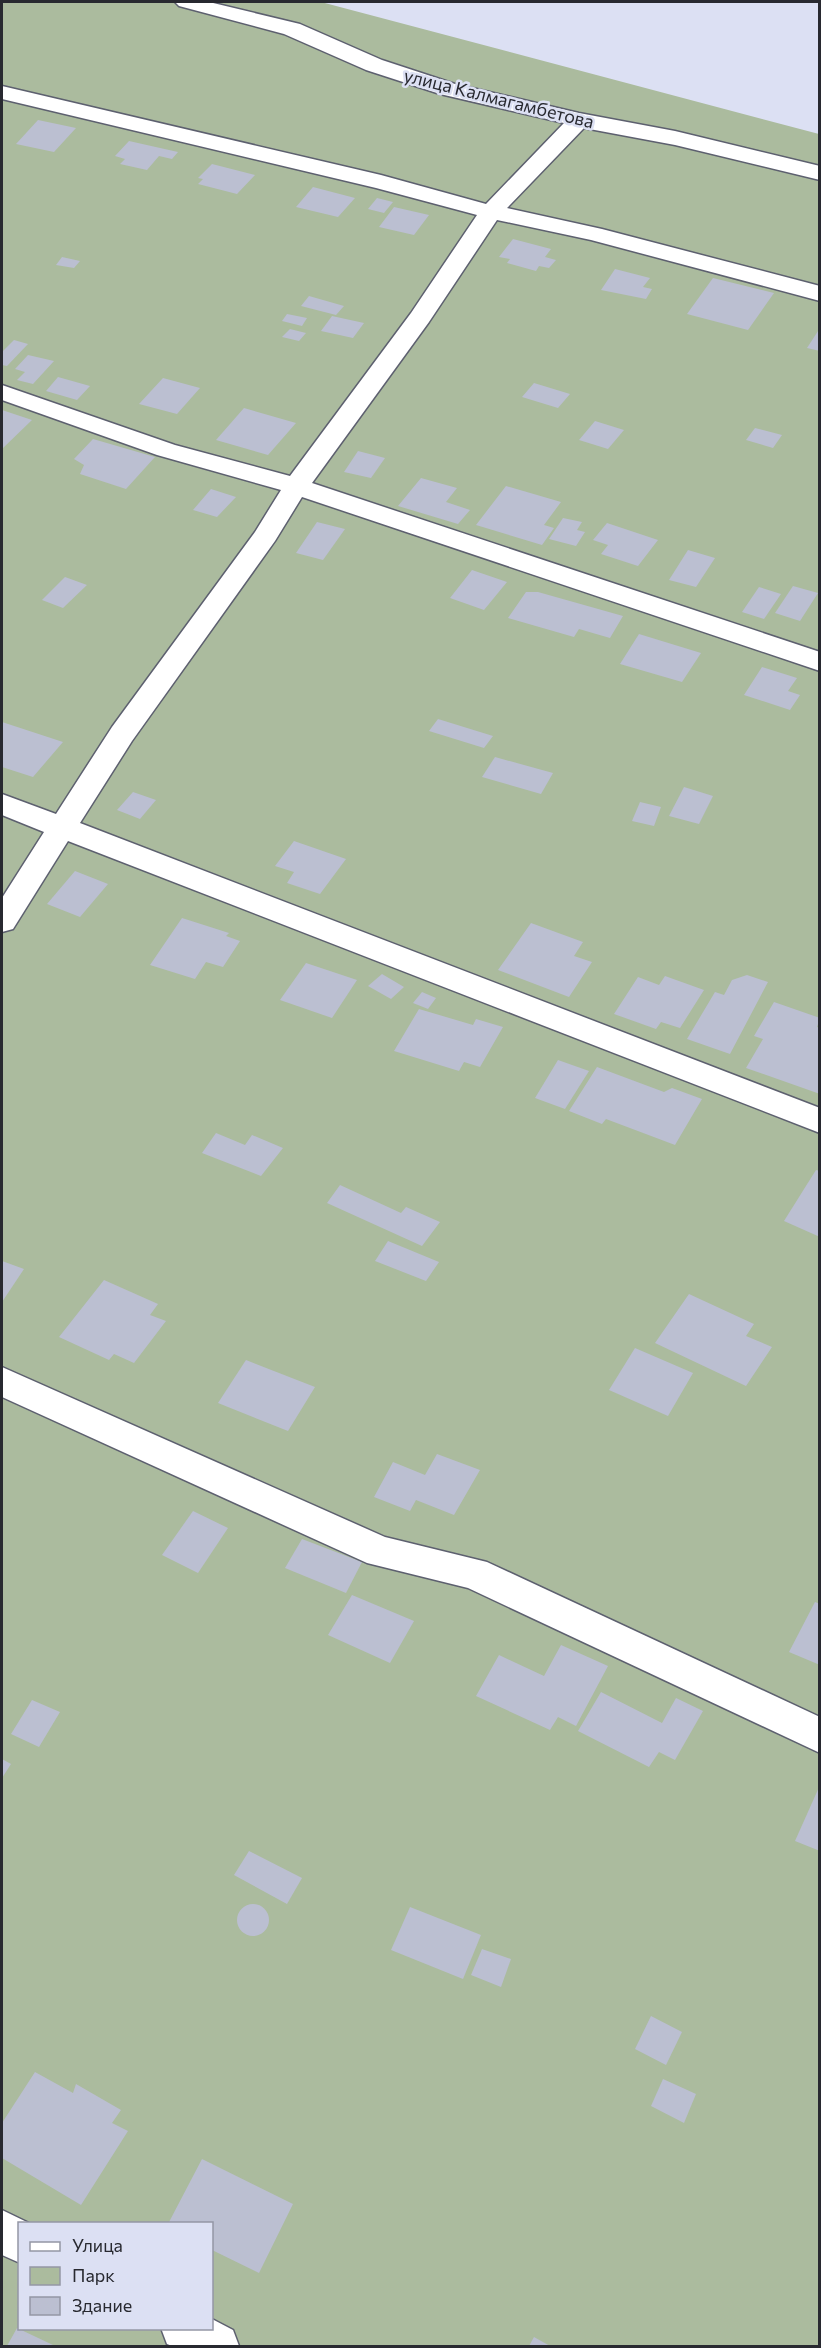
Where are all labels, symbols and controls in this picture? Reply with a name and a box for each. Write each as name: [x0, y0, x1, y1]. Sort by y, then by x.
street label: улица Калмагамбетова: [402, 64, 596, 132]
legend: [18, 2222, 213, 2330]
text: Улица: [72, 2234, 123, 2256]
text: Парк: [72, 2264, 115, 2286]
text: Здание: [72, 2294, 132, 2316]

